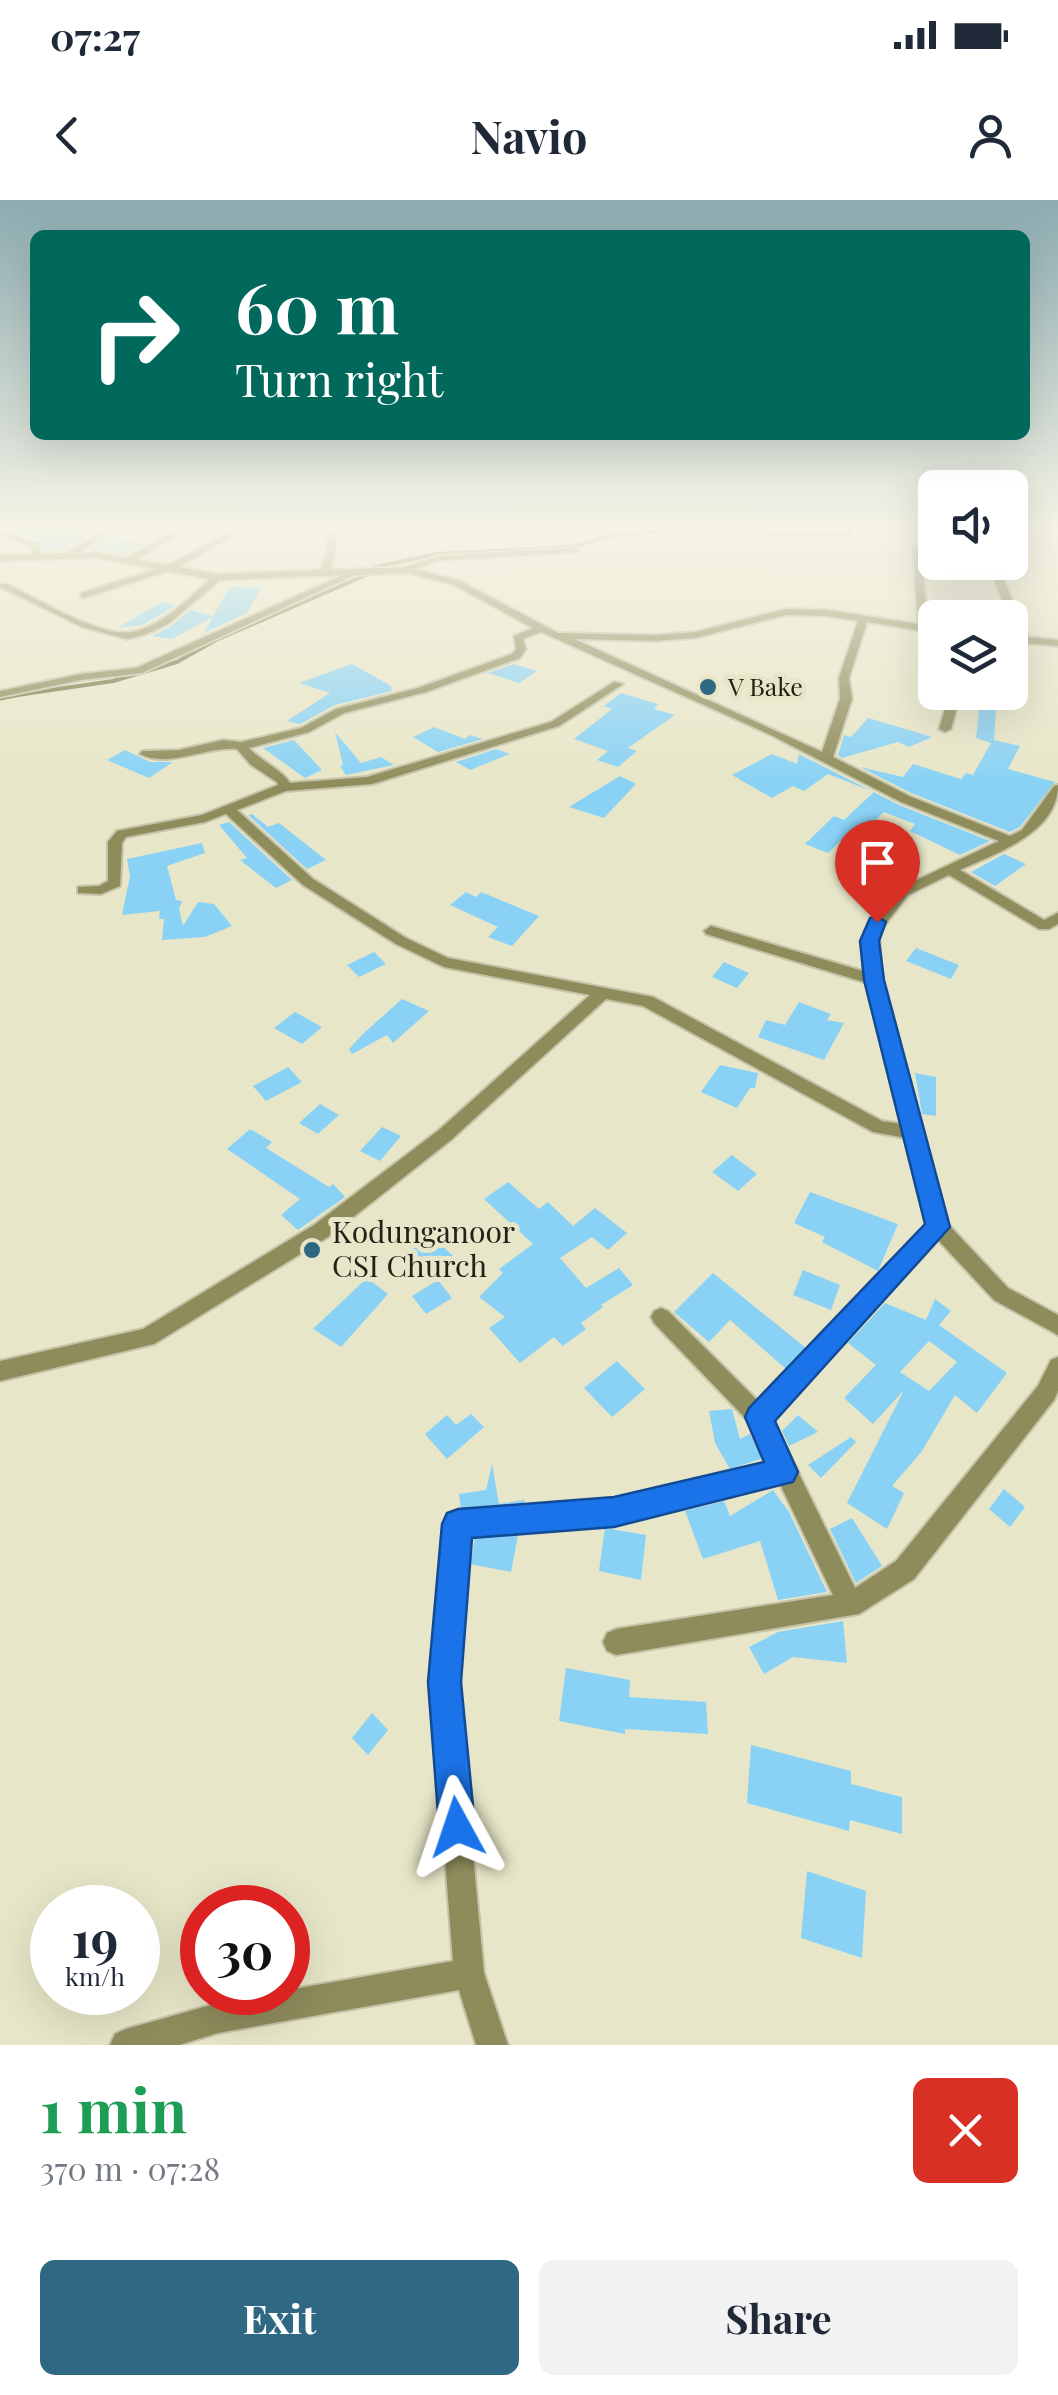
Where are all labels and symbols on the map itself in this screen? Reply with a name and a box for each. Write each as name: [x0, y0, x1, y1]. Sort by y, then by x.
place label: V Bake: [727, 669, 803, 702]
marker: V Bake: [697, 676, 719, 698]
pin: [835, 820, 920, 923]
place label: Kodunganoor CSI Church: [332, 1211, 515, 1285]
marker: Kodunganoor CSI Church: [301, 1239, 323, 1261]
position arrow: [405, 1775, 509, 1879]
speed limit sign: 30: [180, 1885, 310, 2015]

